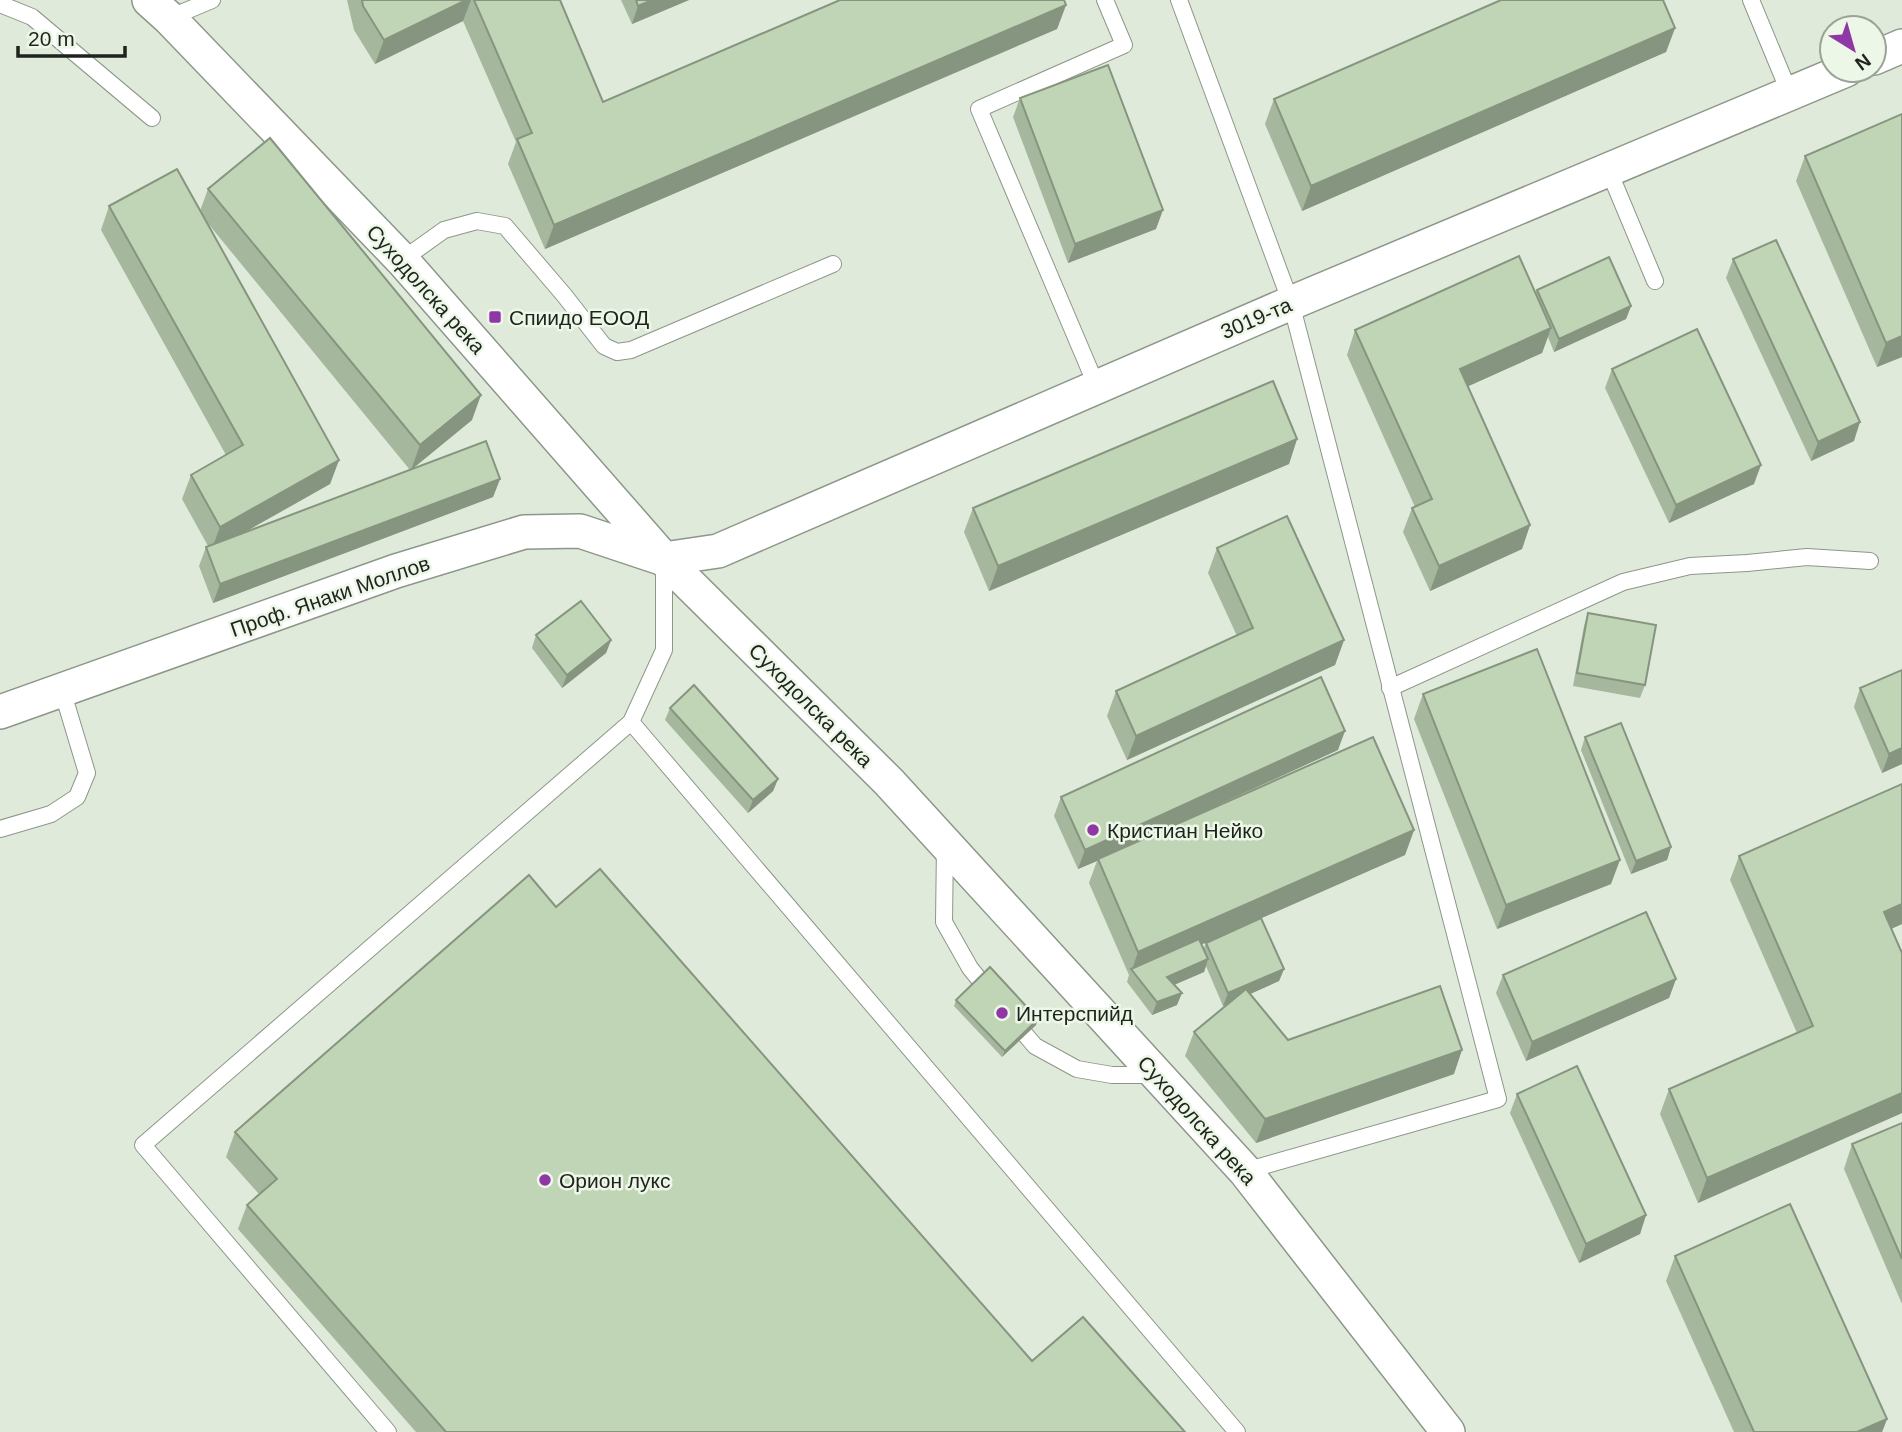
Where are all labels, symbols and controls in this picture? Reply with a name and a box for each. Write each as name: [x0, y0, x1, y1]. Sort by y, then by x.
scale bar: [18, 14, 124, 58]
north arrow: [1818, 14, 1888, 84]
text: 20 m: [28, 27, 75, 50]
text: N: [1851, 50, 1875, 75]
street label: Суходолска река: [362, 220, 490, 358]
street label: 3019-та: [1217, 293, 1295, 343]
place label: Спиидо ЕООД: [509, 306, 649, 329]
marker: Спиидо ЕООД: [487, 309, 503, 325]
street label: Проф. Янаки Моллов: [227, 551, 433, 641]
street label: Суходолска река: [744, 638, 878, 772]
place label: Кристиан Нейко: [1107, 819, 1263, 842]
marker: Кристиан Нейко: [1085, 822, 1101, 838]
place label: Интерспийд: [1016, 1002, 1133, 1025]
marker: Интерспийд: [994, 1005, 1010, 1021]
street label: Суходолска река: [1133, 1051, 1261, 1189]
place label: Орион лукс: [559, 1169, 671, 1192]
marker: Орион лукс: [537, 1172, 553, 1188]

